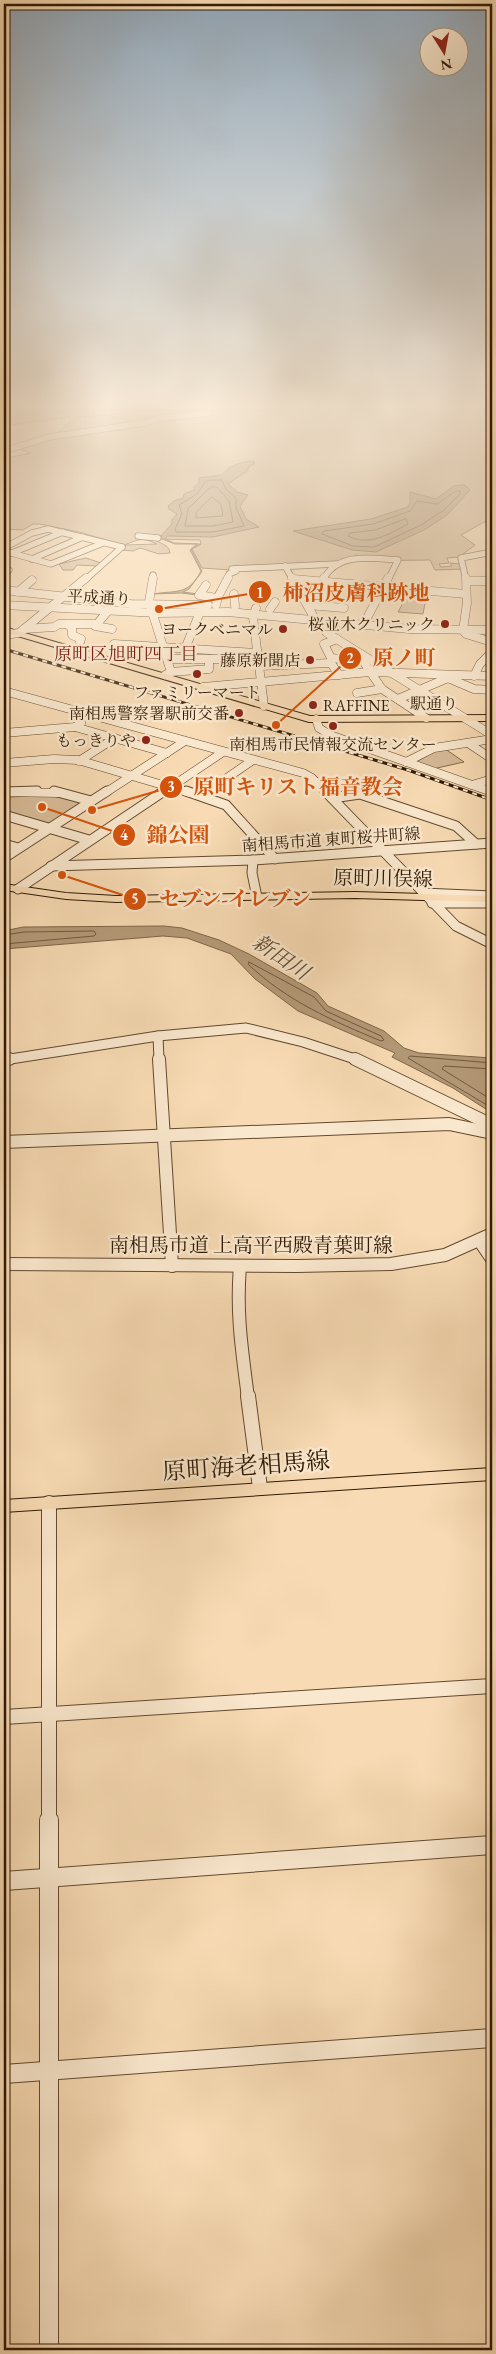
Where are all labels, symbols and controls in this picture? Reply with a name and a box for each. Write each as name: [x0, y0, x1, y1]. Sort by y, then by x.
north arrow: [418, 28, 468, 78]
text: N: [439, 55, 454, 75]
callout: 柿沼皮膚科跡地: [247, 574, 439, 610]
text: 柿沼皮膚科跡地: [283, 579, 430, 606]
text: 1: [256, 583, 264, 602]
street label: 平成通り: [66, 585, 131, 610]
place label: 桜並木クリニック: [308, 614, 435, 635]
marker: 桜並木クリニック: [439, 618, 451, 630]
place label: ヨークベニマル: [161, 619, 273, 640]
marker: ヨークベニマル: [277, 623, 289, 635]
callout: 原ノ町: [338, 640, 446, 676]
district label: 原町区旭町四丁目: [54, 642, 198, 665]
text: 原ノ町: [373, 644, 436, 671]
text: 2: [346, 648, 354, 667]
place label: 藤原新聞店: [220, 650, 300, 671]
marker: 藤原新聞店: [304, 654, 316, 666]
marker: ファミリーマート: [191, 668, 203, 680]
place label: ファミリーマート: [133, 682, 261, 703]
street label: 駅通り: [410, 693, 458, 714]
place label: RAFFINE: [323, 695, 390, 716]
marker: RAFFINE: [307, 699, 319, 711]
place label: 南相馬警察署駅前交番: [69, 703, 229, 724]
marker: 南相馬警察署駅前交番: [233, 707, 245, 719]
marker: 南相馬市民情報交流センター: [327, 720, 339, 732]
place label: もっきりや: [56, 730, 136, 751]
marker: もっきりや: [140, 734, 152, 746]
place label: 南相馬市民情報交流センター: [229, 734, 437, 755]
callout: 原町キリスト福音教会: [158, 769, 413, 805]
text: 原町キリスト福音教会: [193, 773, 403, 800]
text: 3: [167, 777, 175, 796]
callout: 錦公園: [112, 817, 220, 853]
text: 錦公園: [147, 821, 210, 848]
street label: 南相馬市道 東町桜井町線: [241, 823, 421, 856]
text: 4: [120, 825, 129, 844]
street label: 原町川俣線: [333, 864, 433, 892]
callout: セブン-イレブン: [123, 881, 321, 917]
text: セブン-イレブン: [159, 885, 311, 912]
text: 5: [131, 889, 139, 908]
water label: 新田川: [248, 928, 317, 987]
street label: 南相馬市道 上高平西殿青葉町線: [109, 1232, 393, 1258]
street label: 原町海老相馬線: [161, 1444, 331, 1487]

